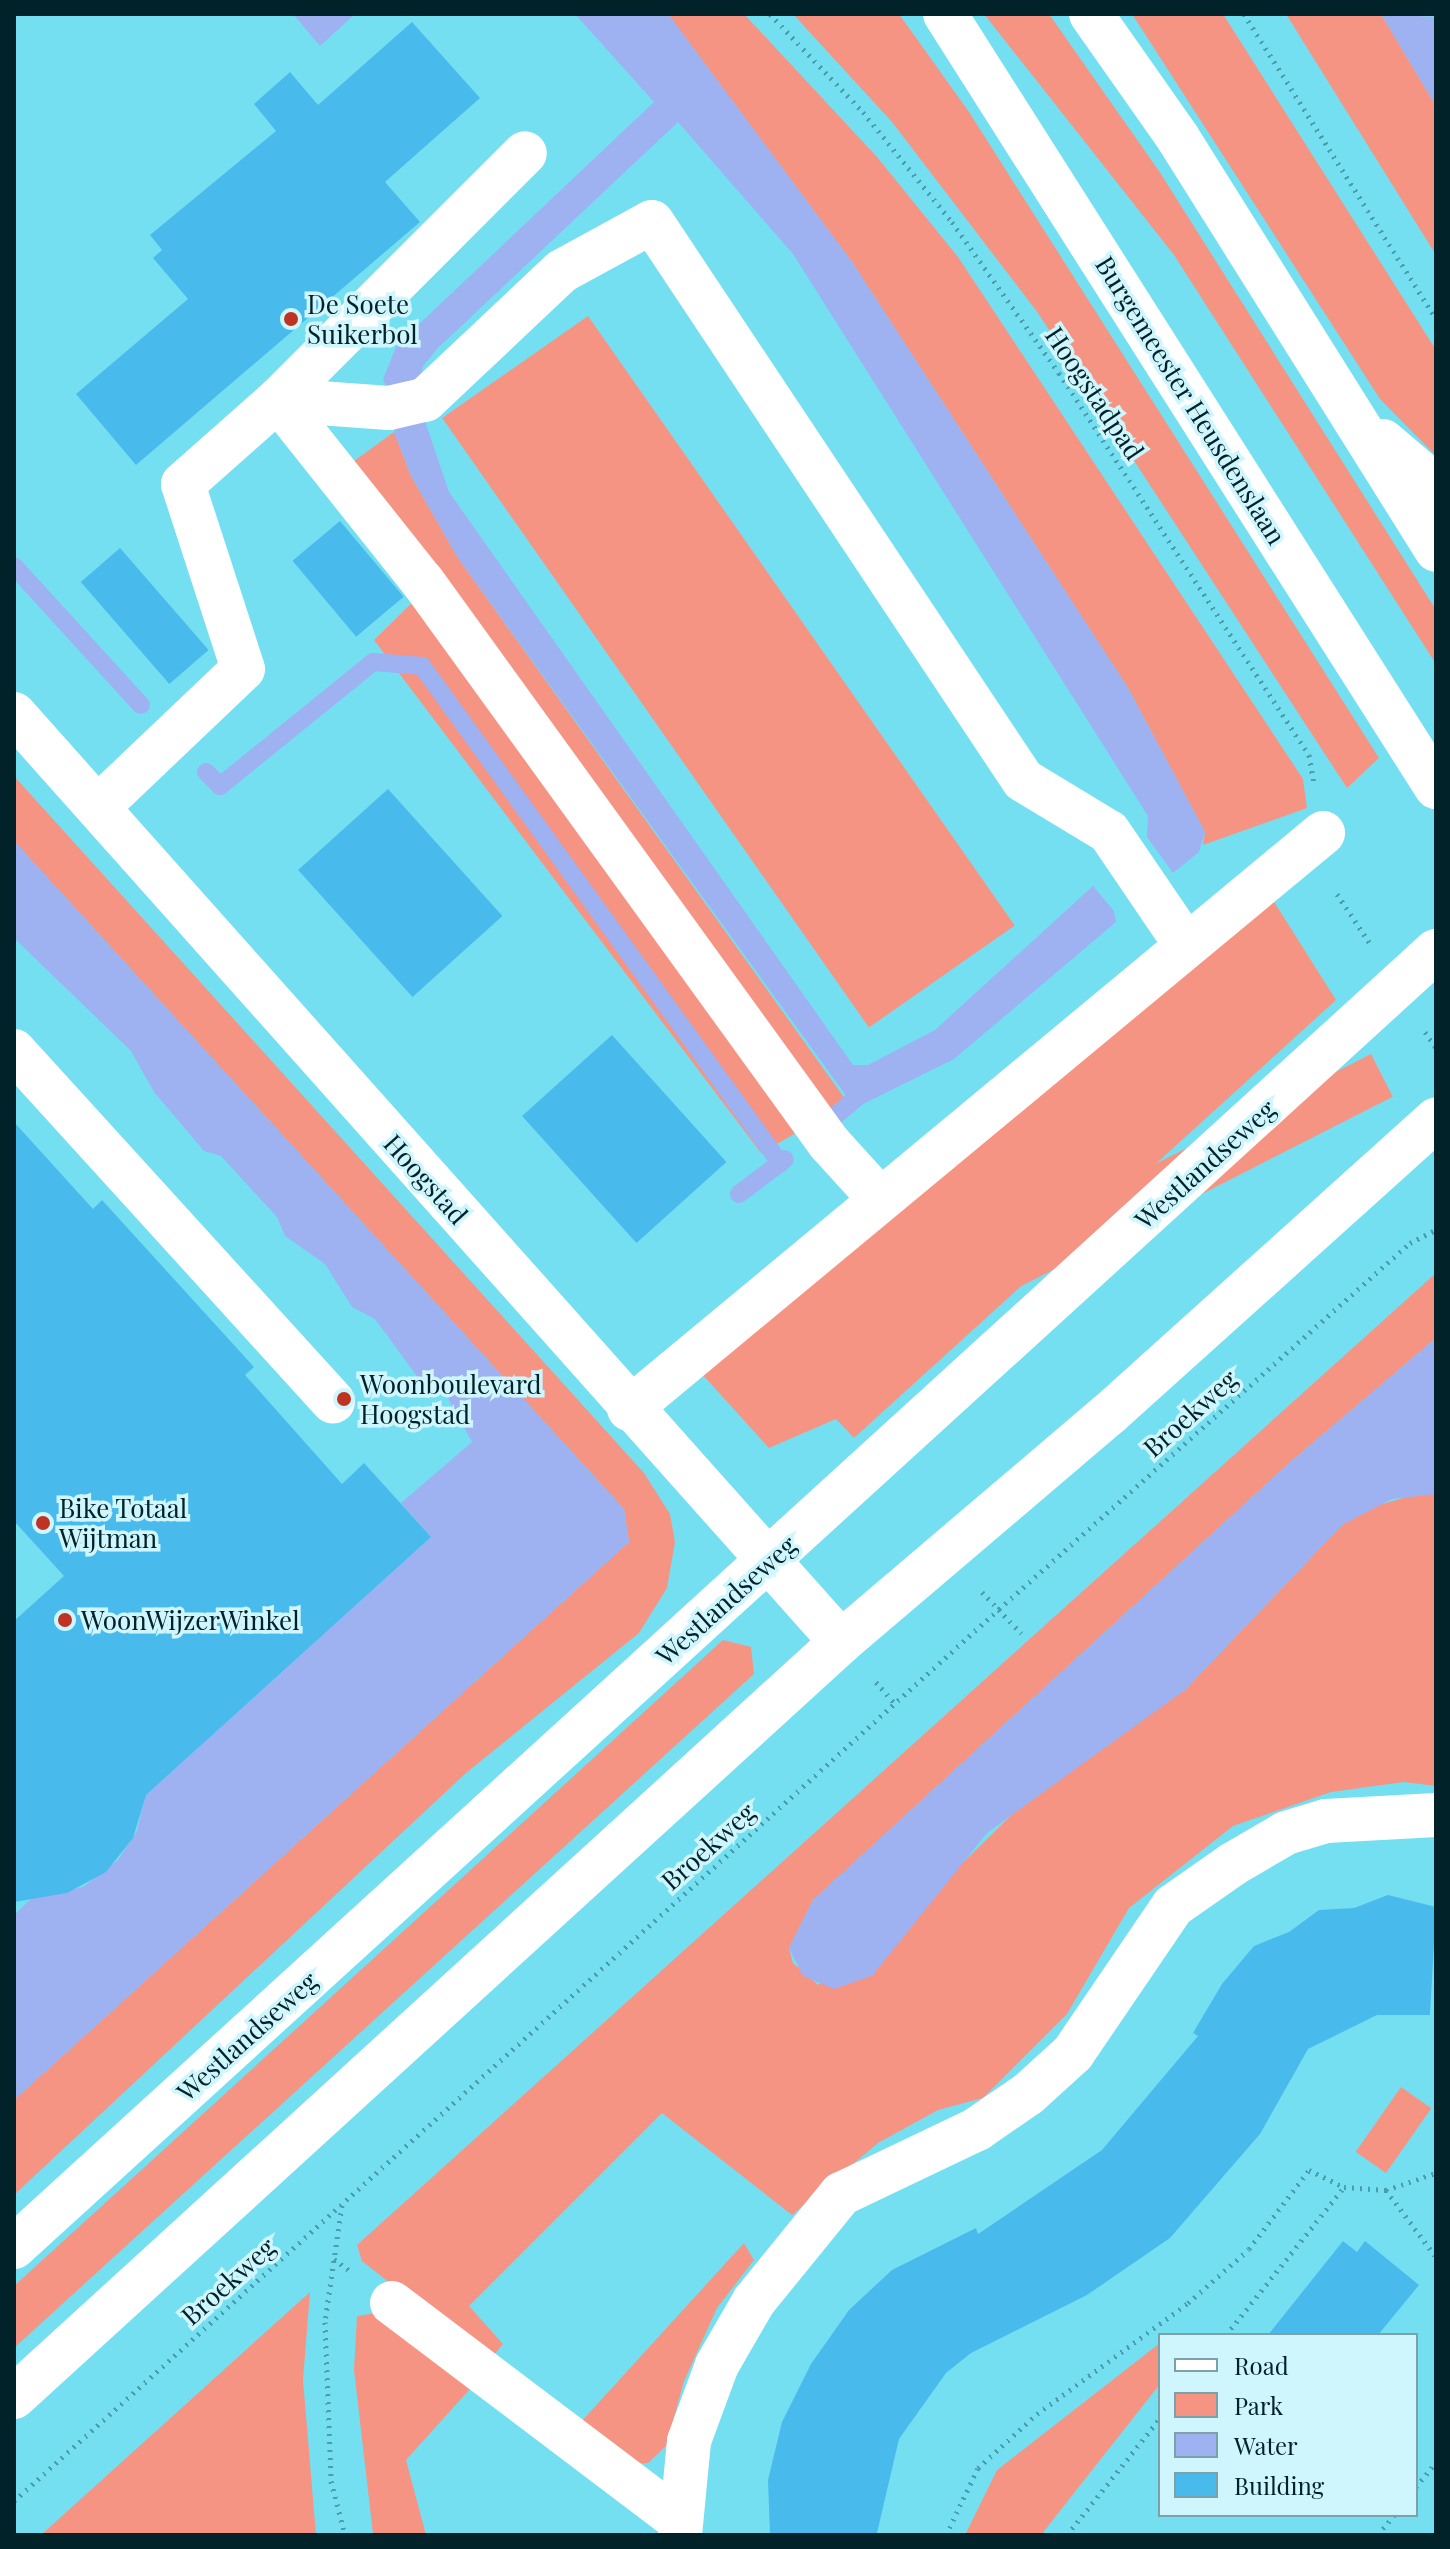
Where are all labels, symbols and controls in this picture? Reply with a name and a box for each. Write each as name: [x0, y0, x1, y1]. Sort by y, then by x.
street label: Burgemeester Heusdenslaan: [1089, 250, 1293, 550]
place label: De Soete Suikerbol: [307, 288, 418, 350]
marker: De Soete Suikerbol: [282, 310, 300, 328]
street label: Hoogstadpad: [1039, 321, 1151, 465]
street label: Westlandseweg: [1128, 1093, 1282, 1235]
street label: Hoogstad: [378, 1128, 474, 1230]
street label: Broekweg: [1137, 1363, 1243, 1463]
place label: Woonboulevard Hoogstad: [360, 1368, 542, 1430]
marker: Woonboulevard Hoogstad: [335, 1390, 353, 1408]
place label: Bike Totaal Wijtman: [59, 1492, 188, 1554]
marker: Bike Totaal Wijtman: [34, 1514, 52, 1532]
street label: Westlandseweg: [649, 1529, 803, 1671]
place label: WoonWijzerWinkel: [81, 1604, 300, 1636]
marker: WoonWijzerWinkel: [56, 1611, 74, 1629]
street label: Broekweg: [655, 1796, 761, 1896]
street label: Westlandseweg: [170, 1965, 324, 2107]
street label: Broekweg: [175, 2231, 281, 2331]
legend: [1158, 2333, 1418, 2517]
text: Road: [1234, 2349, 1289, 2381]
text: Park: [1234, 2389, 1283, 2421]
text: Water: [1234, 2429, 1298, 2461]
text: Building: [1234, 2469, 1324, 2501]

